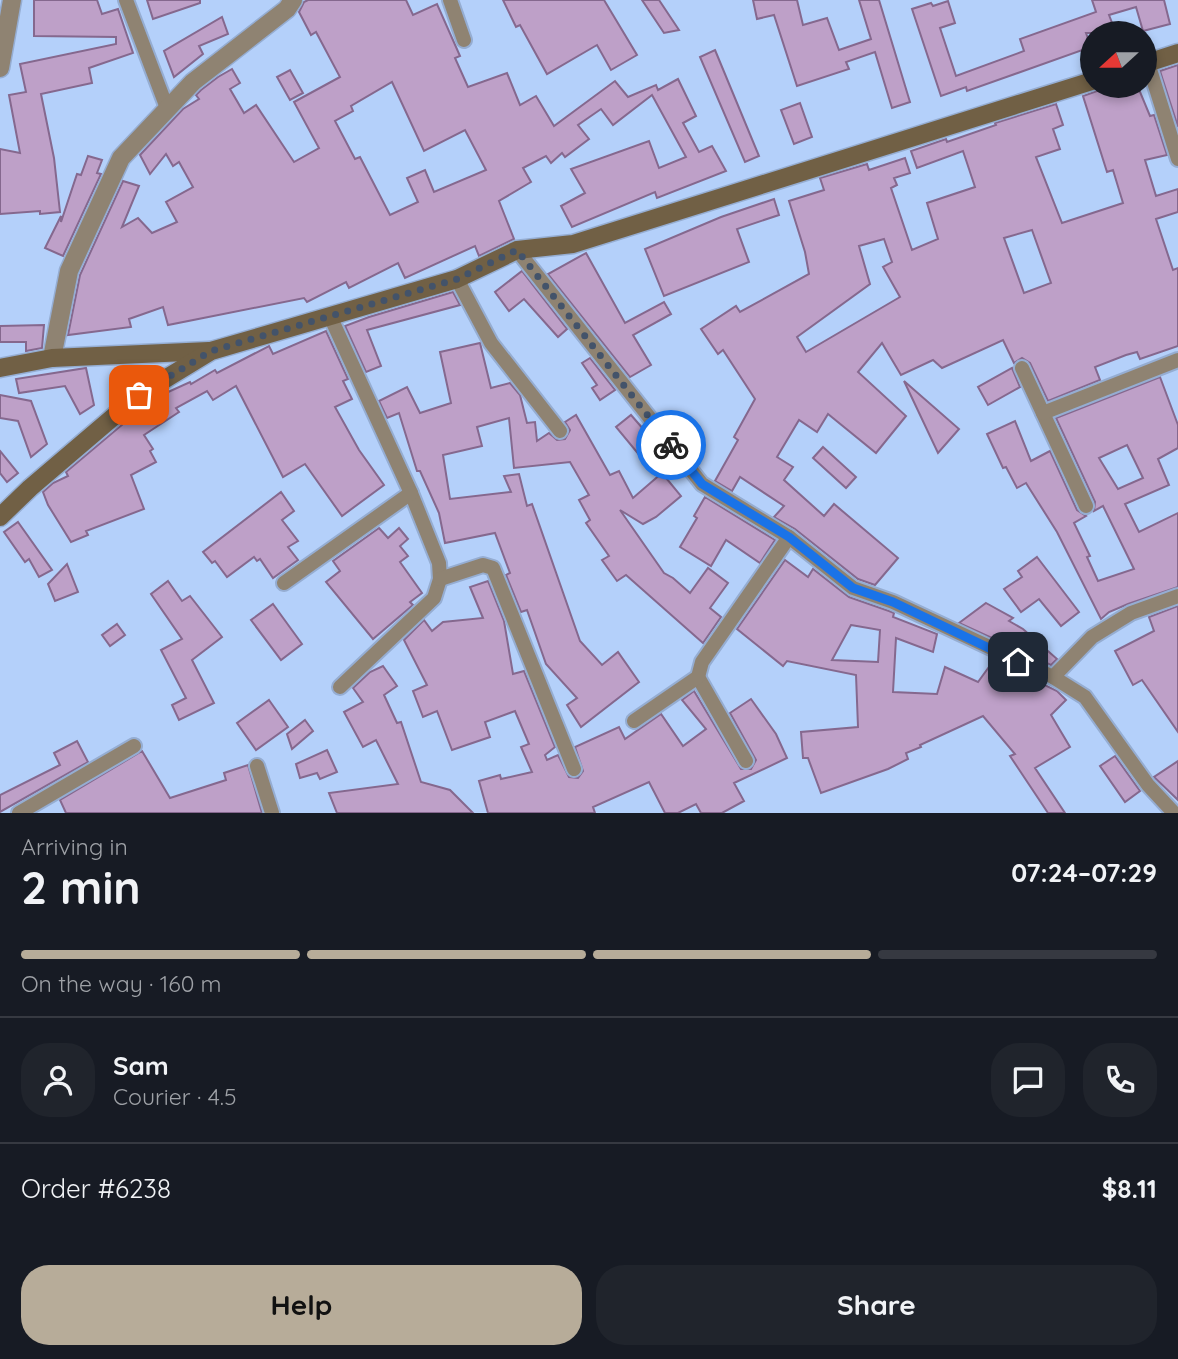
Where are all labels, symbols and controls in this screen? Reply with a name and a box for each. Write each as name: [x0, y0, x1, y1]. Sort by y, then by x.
north arrow: [1080, 21, 1157, 98]
map controls: [1080, 21, 1157, 98]
pin: [109, 365, 169, 425]
icon: bag: [120, 376, 158, 414]
courier: [636, 410, 706, 480]
icon: bike: [652, 426, 690, 464]
pin: [988, 632, 1048, 692]
icon: home: [999, 643, 1037, 681]
text: Arriving in: [21, 832, 128, 861]
text: 07:24–07:29: [1011, 856, 1157, 889]
text: 2 min: [21, 858, 141, 916]
text: On the way · 160 m: [21, 969, 222, 998]
button: person: [21, 1043, 95, 1117]
button: chat: [991, 1043, 1065, 1117]
button: phone: [1083, 1043, 1157, 1117]
text: Sam: [113, 1049, 169, 1082]
text: Courier · 4.5: [113, 1082, 237, 1111]
text: Order #6238: [21, 1172, 171, 1205]
text: $8.11: [1102, 1172, 1157, 1205]
button: Help: [21, 1265, 582, 1345]
button: Share: [596, 1265, 1157, 1345]

